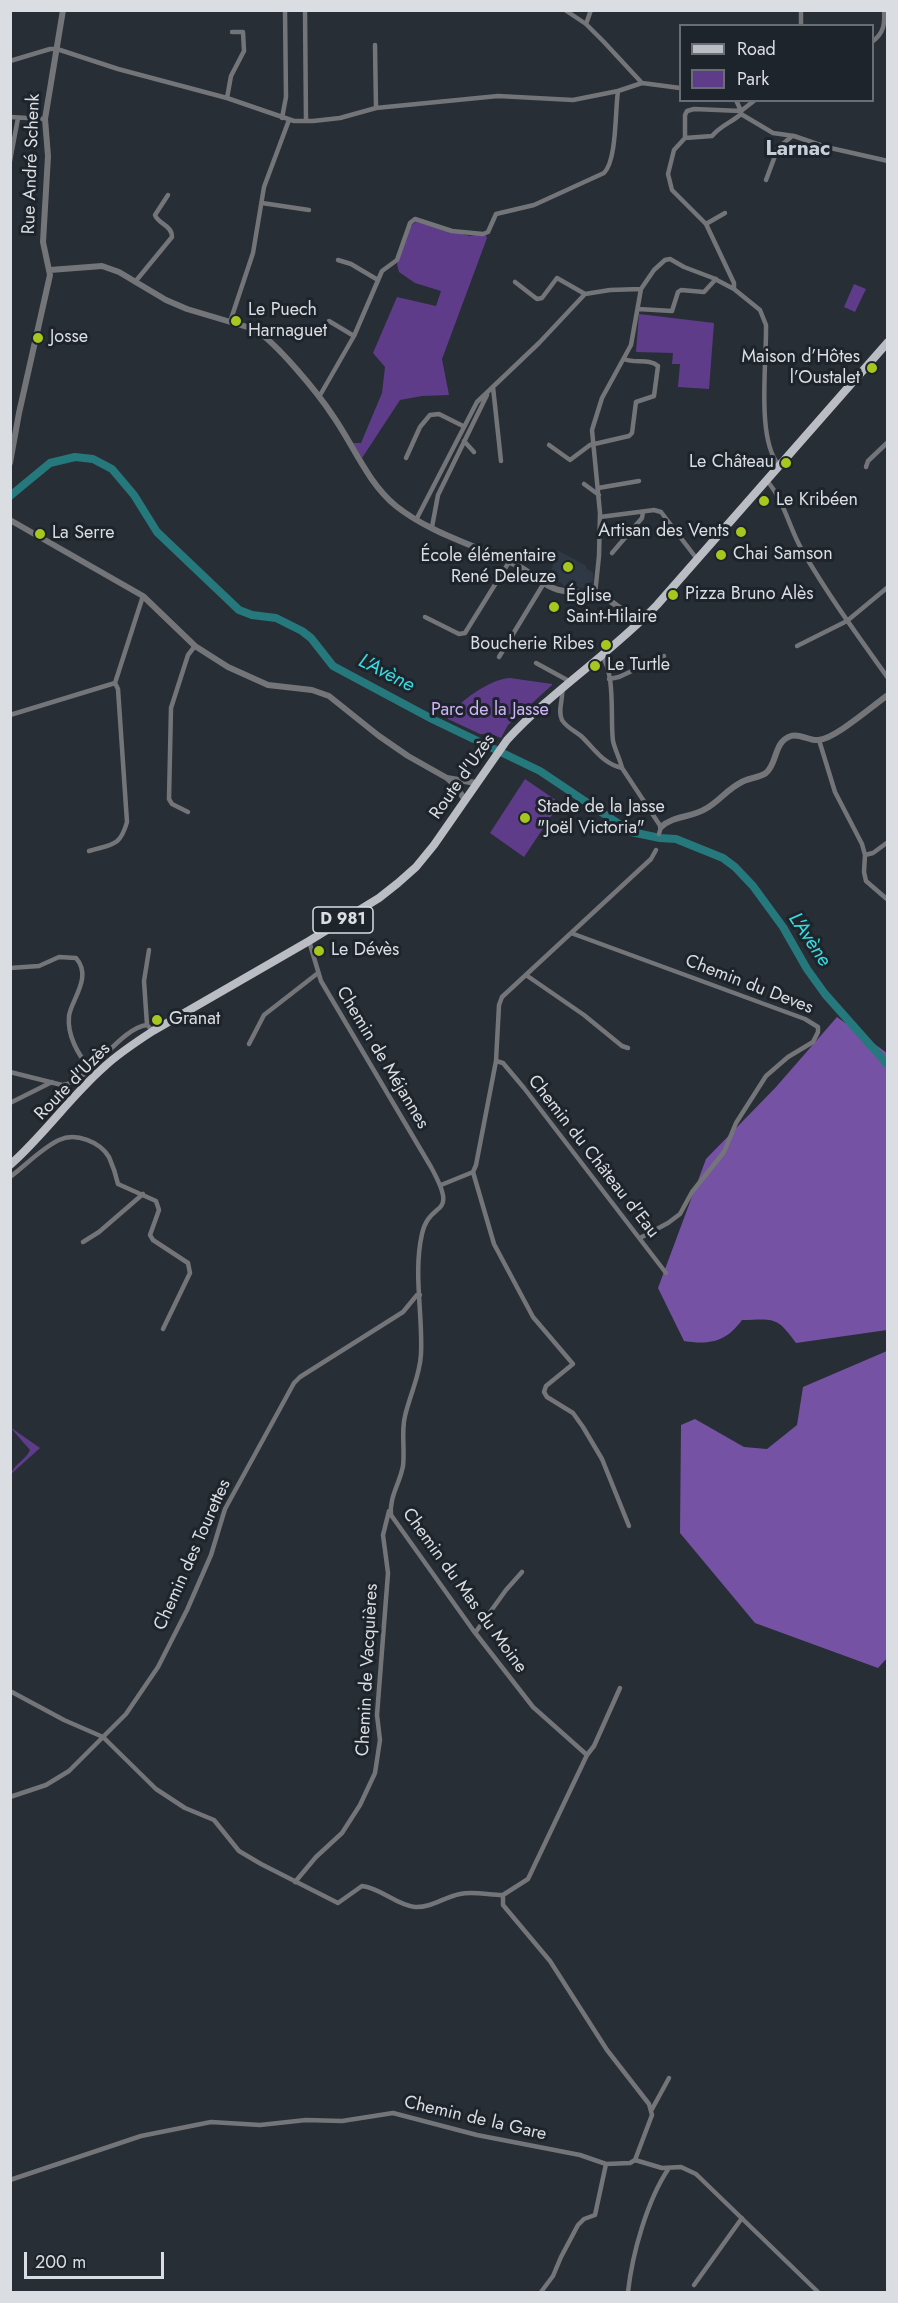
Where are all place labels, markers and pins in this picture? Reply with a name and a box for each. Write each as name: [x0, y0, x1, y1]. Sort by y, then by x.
place label: Le Puech Harnaguet: [248, 300, 327, 342]
marker: Le Puech Harnaguet: [229, 314, 243, 328]
place label: Josse: [50, 327, 88, 349]
marker: Josse: [31, 331, 45, 345]
place label: Maison d’Hôtes l’Oustalet: [741, 347, 860, 389]
marker: Maison d’Hôtes l’Oustalet: [865, 361, 879, 375]
place label: Le Château: [689, 452, 774, 474]
marker: Le Château: [779, 456, 793, 470]
place label: Le Kribéen: [776, 490, 858, 512]
marker: Le Kribéen: [757, 494, 771, 508]
place label: Artisan des Vents: [598, 521, 729, 543]
place label: La Serre: [52, 523, 115, 545]
marker: Artisan des Vents: [734, 525, 748, 539]
marker: La Serre: [33, 527, 47, 541]
place label: Chai Samson: [733, 544, 833, 566]
place label: École élémentaire René Deleuze: [421, 546, 556, 588]
marker: Chai Samson: [714, 548, 728, 562]
marker: École élémentaire René Deleuze: [561, 560, 575, 574]
place label: Pizza Bruno Alès: [685, 584, 814, 606]
place label: Église Saint-Hilaire: [566, 586, 657, 628]
marker: Pizza Bruno Alès: [666, 588, 680, 602]
marker: Église Saint-Hilaire: [547, 600, 561, 614]
place label: Boucherie Ribes: [470, 634, 594, 656]
marker: Boucherie Ribes: [599, 638, 613, 652]
place label: Le Turtle: [607, 655, 670, 677]
marker: Le Turtle: [588, 659, 602, 673]
place label: Stade de la Jasse "Joël Victoria": [537, 797, 665, 840]
marker: Stade de la Jasse "Joël Victoria": [518, 811, 532, 825]
place label: Le Dévès: [331, 940, 399, 962]
marker: Le Dévès: [312, 944, 326, 958]
place label: Granat: [169, 1009, 220, 1031]
marker: Granat: [150, 1013, 164, 1027]

